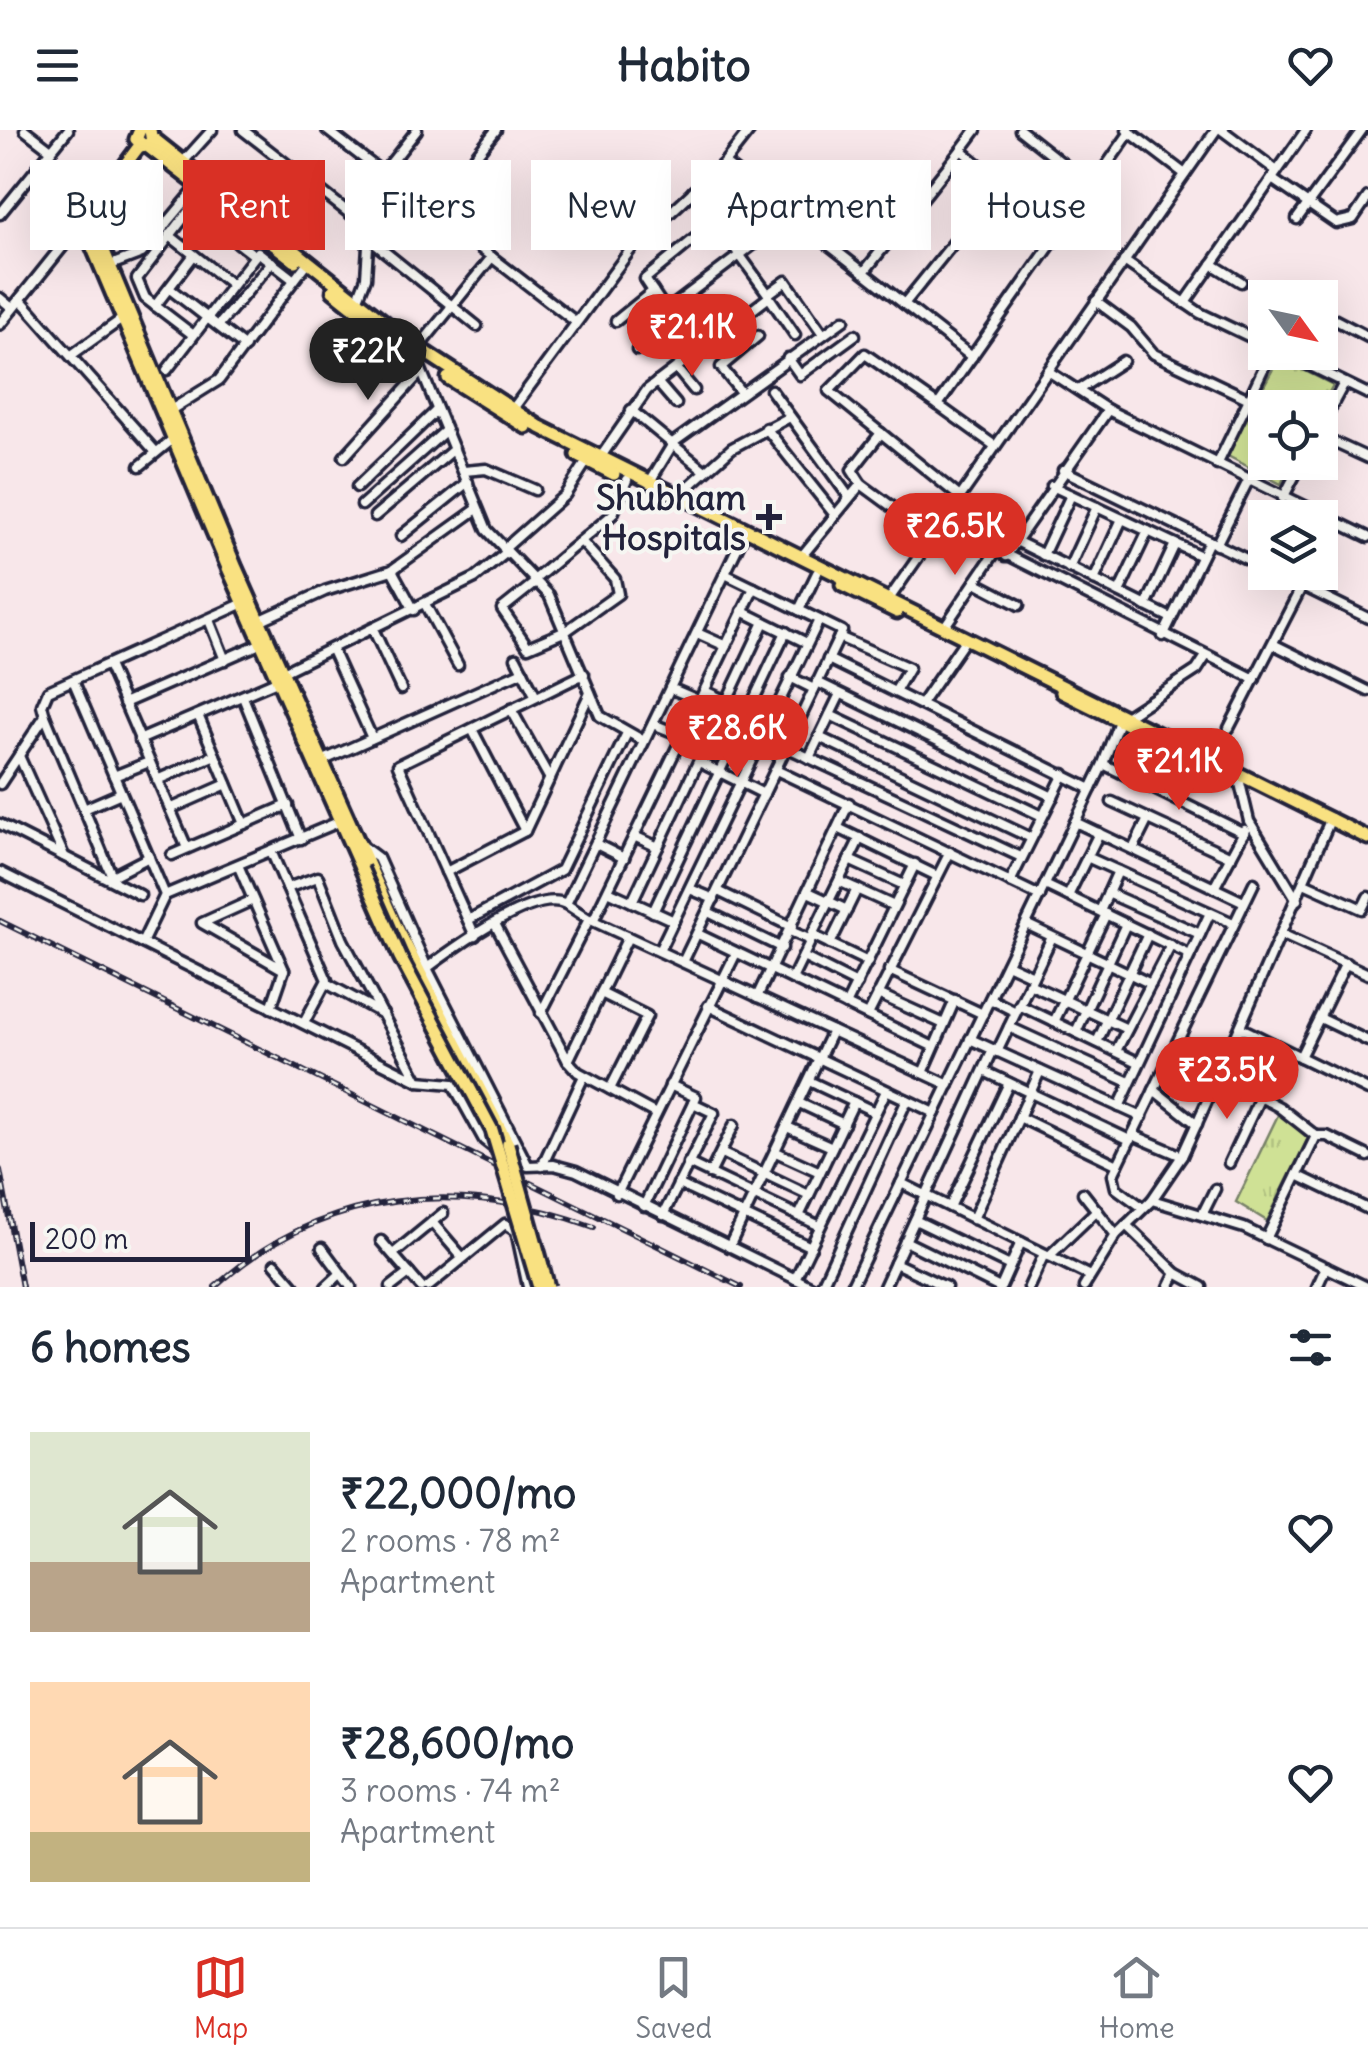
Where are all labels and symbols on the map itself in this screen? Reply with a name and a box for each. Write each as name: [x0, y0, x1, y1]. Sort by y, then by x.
north arrow: [1248, 280, 1338, 370]
pin: ₹21.1K: [611, 294, 773, 379]
pin: ₹22K: [309, 318, 427, 403]
place label: Shubham Hospitals: [596, 475, 746, 559]
pin: ₹26.5K: [874, 493, 1036, 578]
marker: Shubham Hospitals: [756, 504, 782, 530]
pin: ₹28.6K: [656, 695, 818, 780]
pin: ₹21.1K: [1098, 728, 1260, 813]
pin: ₹23.5K: [1146, 1037, 1308, 1122]
scale bar: [30, 1217, 250, 1262]

